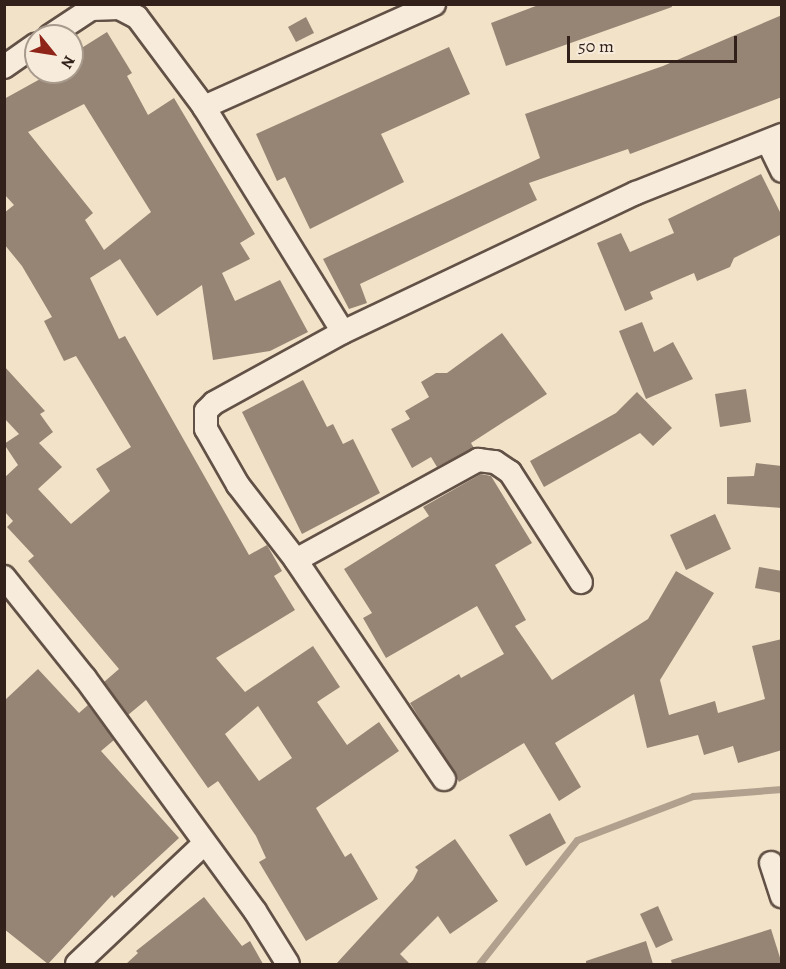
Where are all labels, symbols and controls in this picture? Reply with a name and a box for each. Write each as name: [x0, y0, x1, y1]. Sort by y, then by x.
north arrow: [24, 24, 84, 84]
scale bar: [570, 24, 740, 62]
text: 50 m: [578, 34, 614, 58]
text: N: [55, 51, 80, 73]

